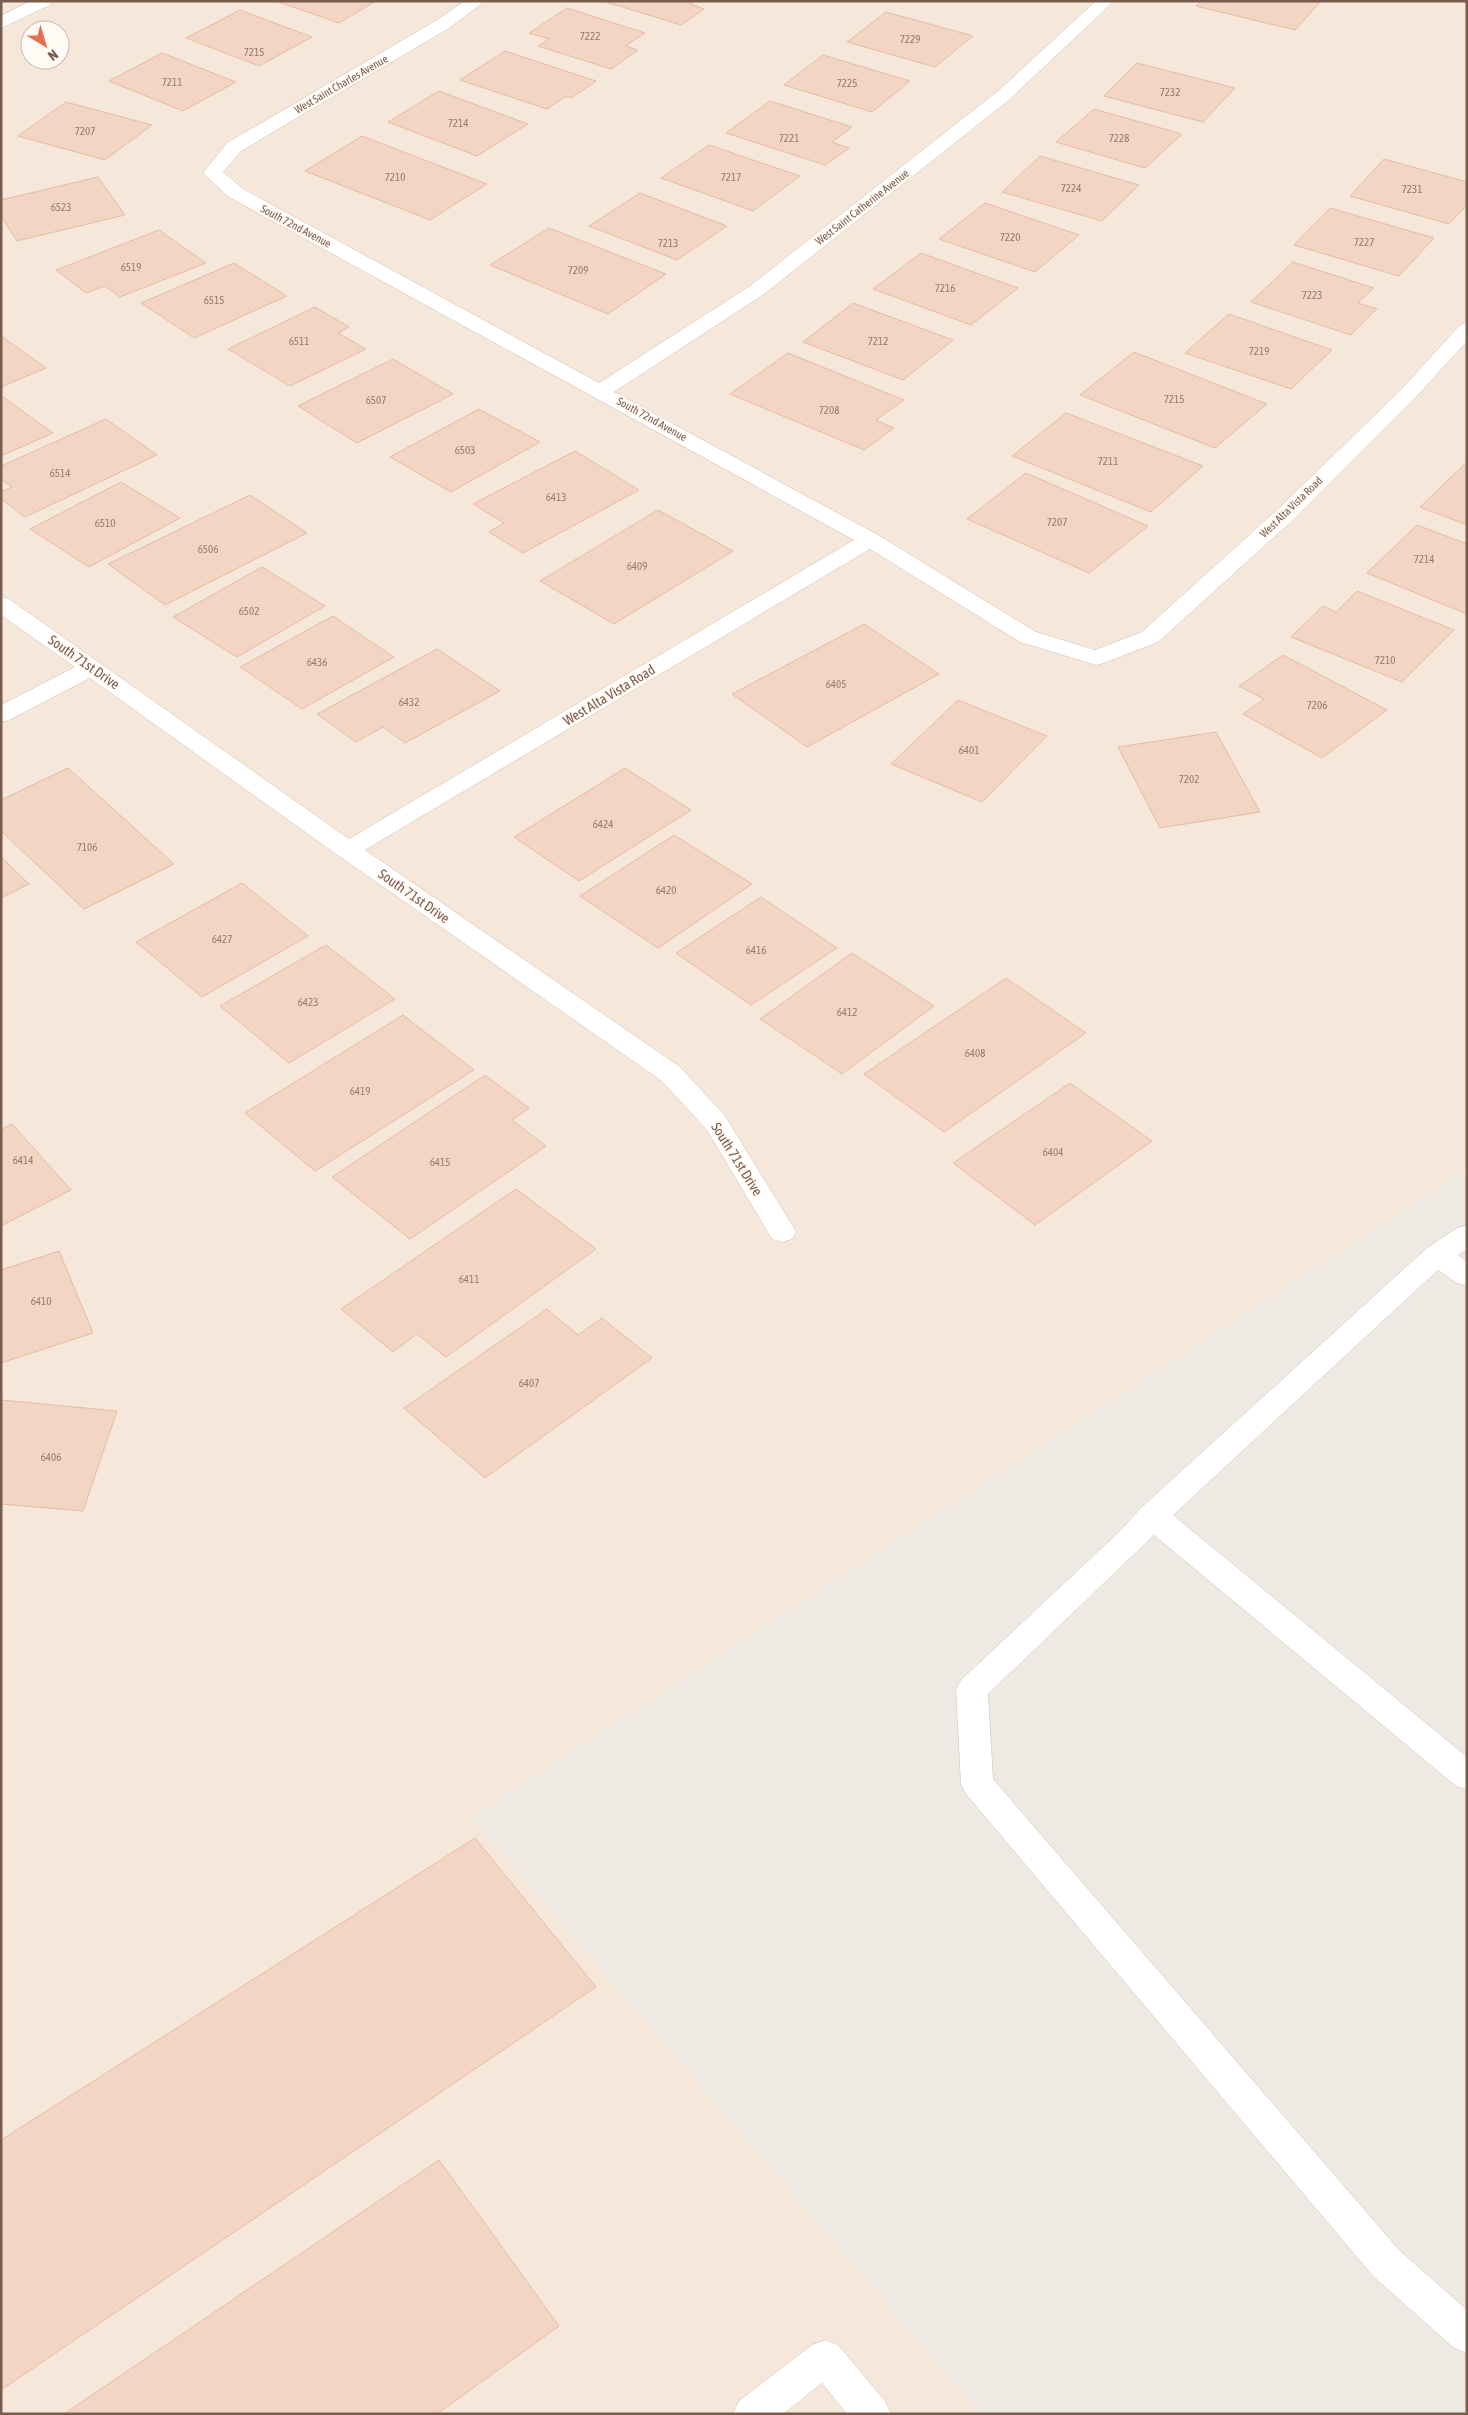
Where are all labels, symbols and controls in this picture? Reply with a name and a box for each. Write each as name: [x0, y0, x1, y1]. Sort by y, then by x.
north arrow: [20, 20, 70, 70]
house number: 7222: [580, 30, 600, 42]
house number: 7229: [900, 33, 920, 45]
text: N: [45, 46, 61, 64]
house number: 7215: [244, 46, 264, 58]
street label: West Saint Charles Avenue: [292, 52, 390, 116]
house number: 7211: [162, 76, 182, 88]
house number: 7225: [837, 77, 857, 89]
house number: 7232: [1160, 86, 1180, 98]
house number: 7214: [448, 117, 468, 129]
house number: 7207: [75, 125, 95, 137]
house number: 7221: [779, 132, 799, 144]
house number: 7228: [1109, 132, 1129, 144]
street label: West Saint Catherine Avenue: [813, 167, 911, 247]
house number: 7210: [385, 171, 405, 183]
house number: 7217: [721, 171, 741, 183]
house number: 7224: [1061, 182, 1081, 194]
house number: 7231: [1402, 183, 1422, 195]
house number: 6523: [51, 201, 71, 213]
street label: South 72nd Avenue: [259, 202, 333, 250]
house number: 7220: [1000, 231, 1020, 243]
house number: 7227: [1354, 236, 1374, 248]
house number: 7213: [658, 237, 678, 249]
house number: 6519: [121, 261, 141, 273]
house number: 7209: [568, 264, 588, 276]
house number: 7216: [935, 282, 955, 294]
house number: 7223: [1302, 289, 1322, 301]
house number: 6515: [204, 294, 224, 306]
house number: 6511: [289, 335, 309, 347]
house number: 7212: [868, 335, 888, 347]
house number: 7219: [1249, 345, 1269, 357]
house number: 7215: [1164, 393, 1184, 405]
house number: 6507: [366, 394, 386, 406]
street label: South 72nd Avenue: [615, 395, 689, 443]
house number: 7208: [819, 404, 839, 416]
house number: 6503: [455, 444, 475, 456]
house number: 7211: [1098, 455, 1118, 467]
house number: 6514: [50, 467, 70, 479]
street label: West Alta Vista Road: [1257, 474, 1325, 540]
house number: 6413: [546, 491, 566, 503]
house number: 7207: [1047, 516, 1067, 528]
house number: 6510: [95, 517, 115, 529]
house number: 6506: [198, 543, 218, 555]
house number: 7214: [1414, 553, 1434, 565]
house number: 6409: [627, 560, 647, 572]
house number: 6502: [239, 605, 259, 617]
street label: South 71st Drive: [45, 632, 123, 692]
house number: 7210: [1375, 654, 1395, 666]
house number: 6436: [307, 656, 327, 668]
street label: West Alta Vista Road: [560, 661, 658, 729]
house number: 6405: [826, 678, 846, 690]
house number: 6432: [399, 696, 419, 708]
house number: 7206: [1307, 699, 1327, 711]
house number: 6401: [959, 744, 979, 756]
house number: 7202: [1179, 773, 1199, 785]
house number: 6424: [593, 818, 613, 830]
house number: 7106: [77, 841, 97, 853]
street label: South 71st Drive: [375, 866, 453, 926]
house number: 6420: [656, 884, 676, 896]
house number: 6427: [212, 933, 232, 945]
house number: 6416: [746, 944, 766, 956]
house number: 6423: [298, 996, 318, 1008]
house number: 6412: [837, 1006, 857, 1018]
house number: 6408: [965, 1047, 985, 1059]
house number: 6419: [350, 1085, 370, 1097]
street label: South 71st Drive: [708, 1119, 766, 1199]
house number: 6404: [1043, 1146, 1063, 1158]
house number: 6414: [13, 1154, 33, 1166]
house number: 6415: [430, 1156, 450, 1168]
house number: 6411: [459, 1273, 479, 1285]
house number: 6410: [31, 1295, 51, 1307]
house number: 6407: [519, 1377, 539, 1389]
house number: 6406: [41, 1451, 61, 1463]

